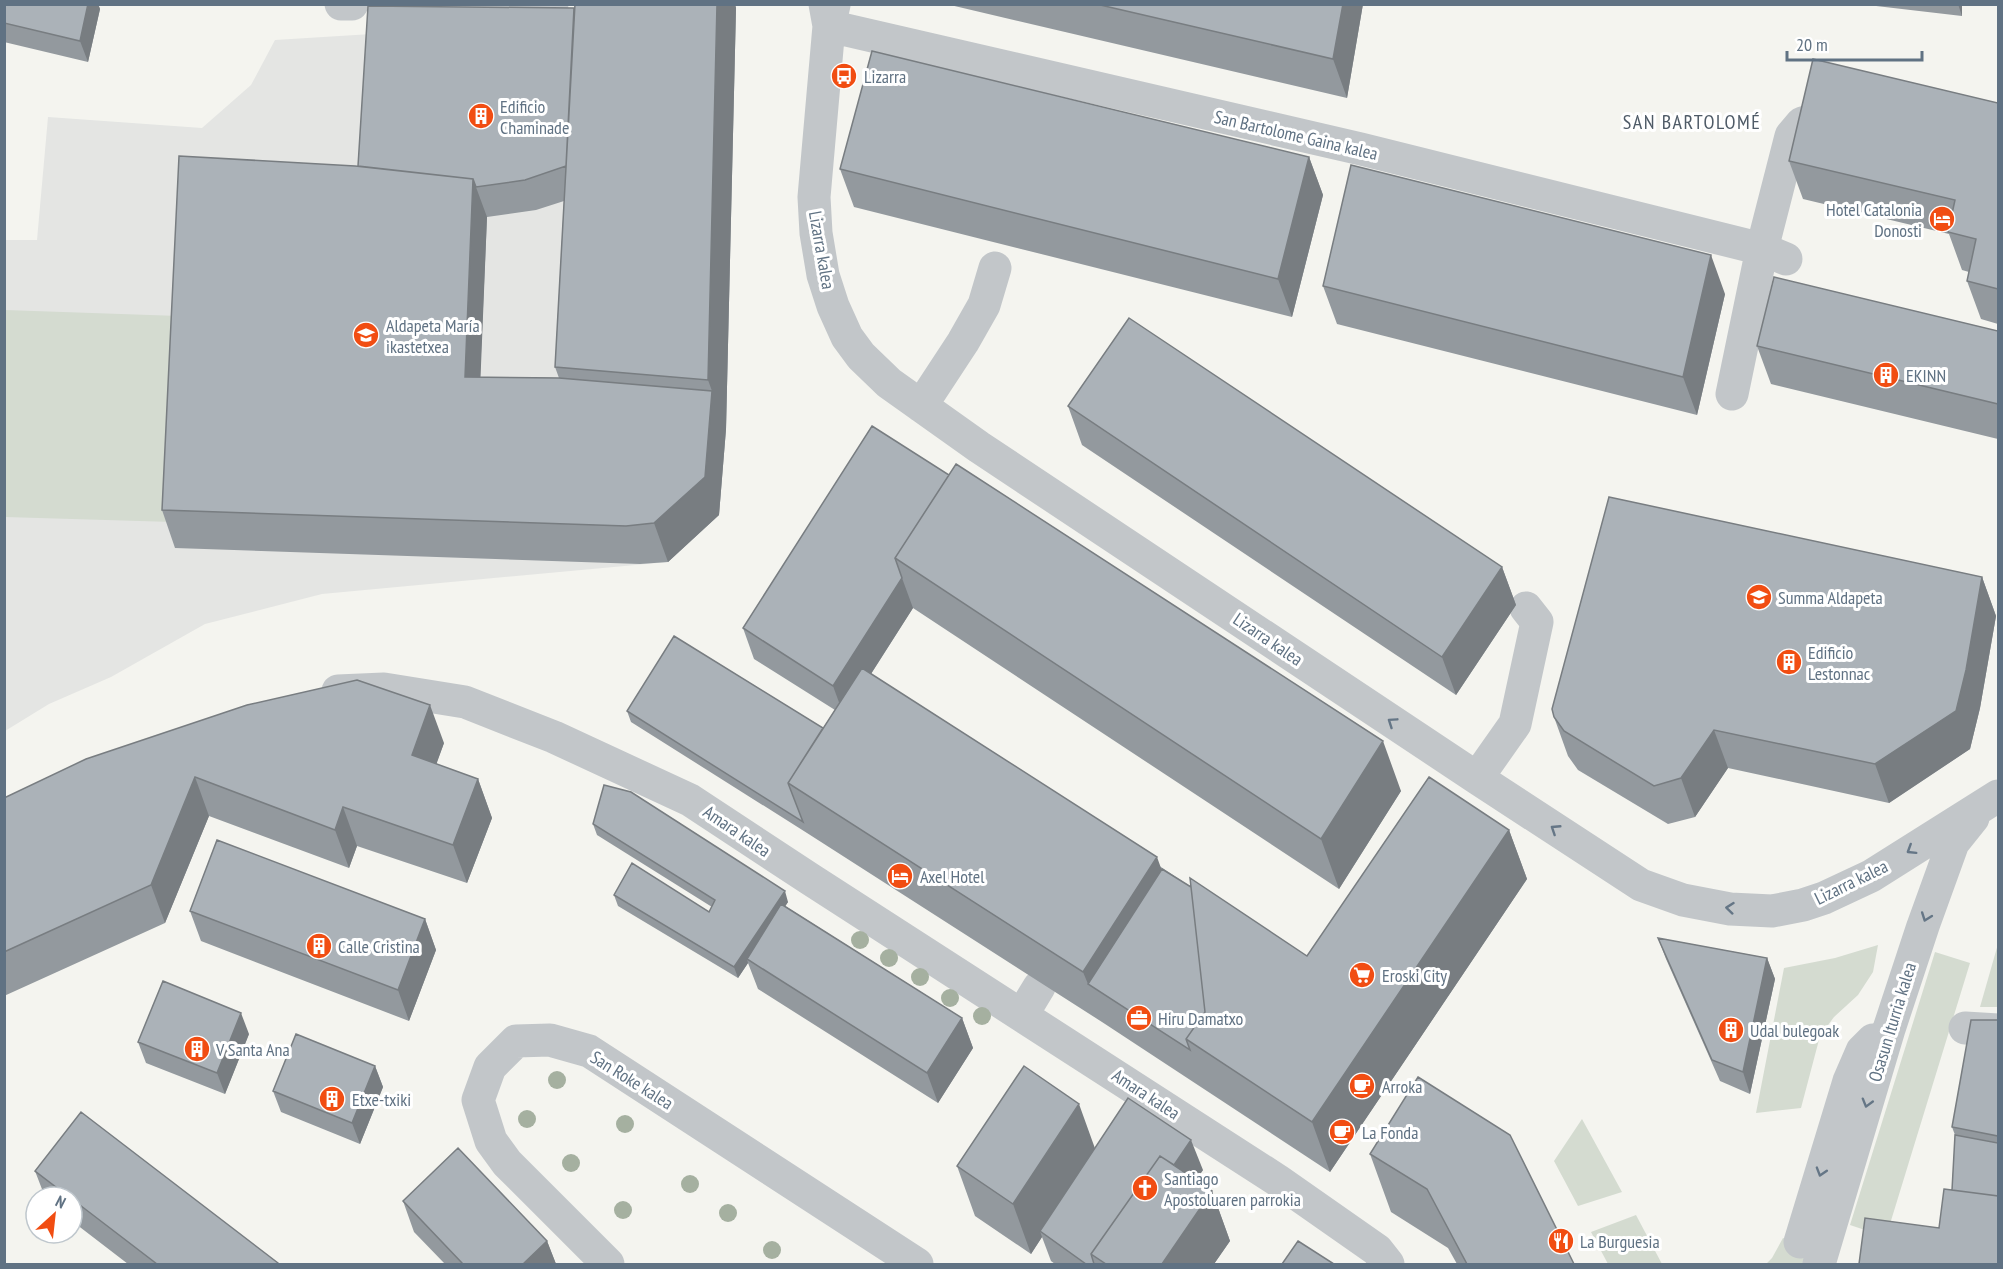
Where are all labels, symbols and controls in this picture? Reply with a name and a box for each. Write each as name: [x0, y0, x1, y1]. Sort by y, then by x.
scale bar: [1787, 24, 1922, 62]
text: 20 m: [1796, 33, 1828, 56]
bus stop icon: Lizarra: [829, 61, 859, 91]
place label: Lizarra: [864, 65, 906, 88]
place label: Edificio Chaminade: [500, 95, 569, 139]
building icon: Edificio Chaminade: [466, 101, 496, 131]
street label: San Bartolome Gaina kalea: [1212, 105, 1380, 165]
district label: SAN BARTOLOMÉ: [1623, 109, 1761, 135]
place label: Hotel Catalonia Donosti: [1826, 198, 1922, 242]
hotel icon: Hotel Catalonia Donosti: [1927, 204, 1957, 234]
street label: Lizarra kalea: [804, 209, 840, 291]
place label: Aldapeta María ikastetxea: [386, 314, 480, 358]
school or university icon: Aldapeta María ikastetxea: [351, 320, 381, 350]
building icon: EKINN: [1871, 360, 1901, 390]
place label: EKINN: [1906, 364, 1946, 387]
school or university icon: Summa Aldapeta: [1744, 582, 1774, 612]
place label: Summa Aldapeta: [1778, 586, 1883, 609]
street label: Lizarra kalea: [1229, 607, 1307, 671]
place label: Edificio Lestonnac: [1808, 641, 1871, 685]
building icon: Edificio Lestonnac: [1774, 647, 1804, 677]
one-way arrow: [1388, 718, 1399, 729]
street label: Amara kalea: [699, 800, 775, 862]
one-way arrow: [1551, 825, 1562, 836]
one-way arrow: [1907, 843, 1917, 855]
street label: Lizarra kalea: [1810, 854, 1892, 910]
hotel icon: Axel Hotel: [885, 861, 915, 891]
place label: Axel Hotel: [920, 865, 985, 888]
one-way arrow: [1726, 902, 1735, 915]
one-way arrow: [1920, 911, 1933, 922]
building icon: Calle Cristina: [304, 931, 334, 961]
place label: Calle Cristina: [338, 935, 420, 958]
supermarket icon: Eroski City: [1347, 960, 1377, 990]
street label: Osasun Iturria kalea: [1863, 960, 1921, 1084]
place label: Eroski City: [1382, 964, 1447, 987]
office icon: Hiru Damatxo: [1124, 1003, 1154, 1033]
place label: Hiru Damatxo: [1158, 1007, 1243, 1030]
building icon: Udal bulegoak: [1716, 1015, 1746, 1045]
place label: Udal bulegoak: [1750, 1019, 1839, 1042]
building icon: V Santa Ana: [182, 1034, 212, 1064]
place label: V Santa Ana: [215, 1038, 290, 1061]
street label: San Roke kalea: [586, 1045, 678, 1115]
street label: Amara kalea: [1108, 1064, 1184, 1124]
cafe icon: Arroka: [1347, 1071, 1377, 1101]
place label: Arroka: [1382, 1075, 1422, 1098]
building icon: Etxe-txiki: [317, 1084, 347, 1114]
place label: Etxe-txiki: [352, 1088, 411, 1111]
one-way arrow: [1862, 1097, 1874, 1108]
cafe icon: La Fonda: [1327, 1117, 1357, 1147]
place label: La Fonda: [1362, 1121, 1418, 1144]
one-way arrow: [1816, 1166, 1828, 1177]
place label: Santiago Apostoluaren parrokia: [1164, 1167, 1301, 1211]
church icon: Santiago Apostoluaren parrokia: [1130, 1173, 1160, 1203]
north arrow: [24, 1185, 84, 1245]
text: N: [52, 1191, 69, 1213]
restaurant icon: La Burguesia: [1546, 1226, 1576, 1256]
place label: La Burguesia: [1580, 1230, 1660, 1253]

